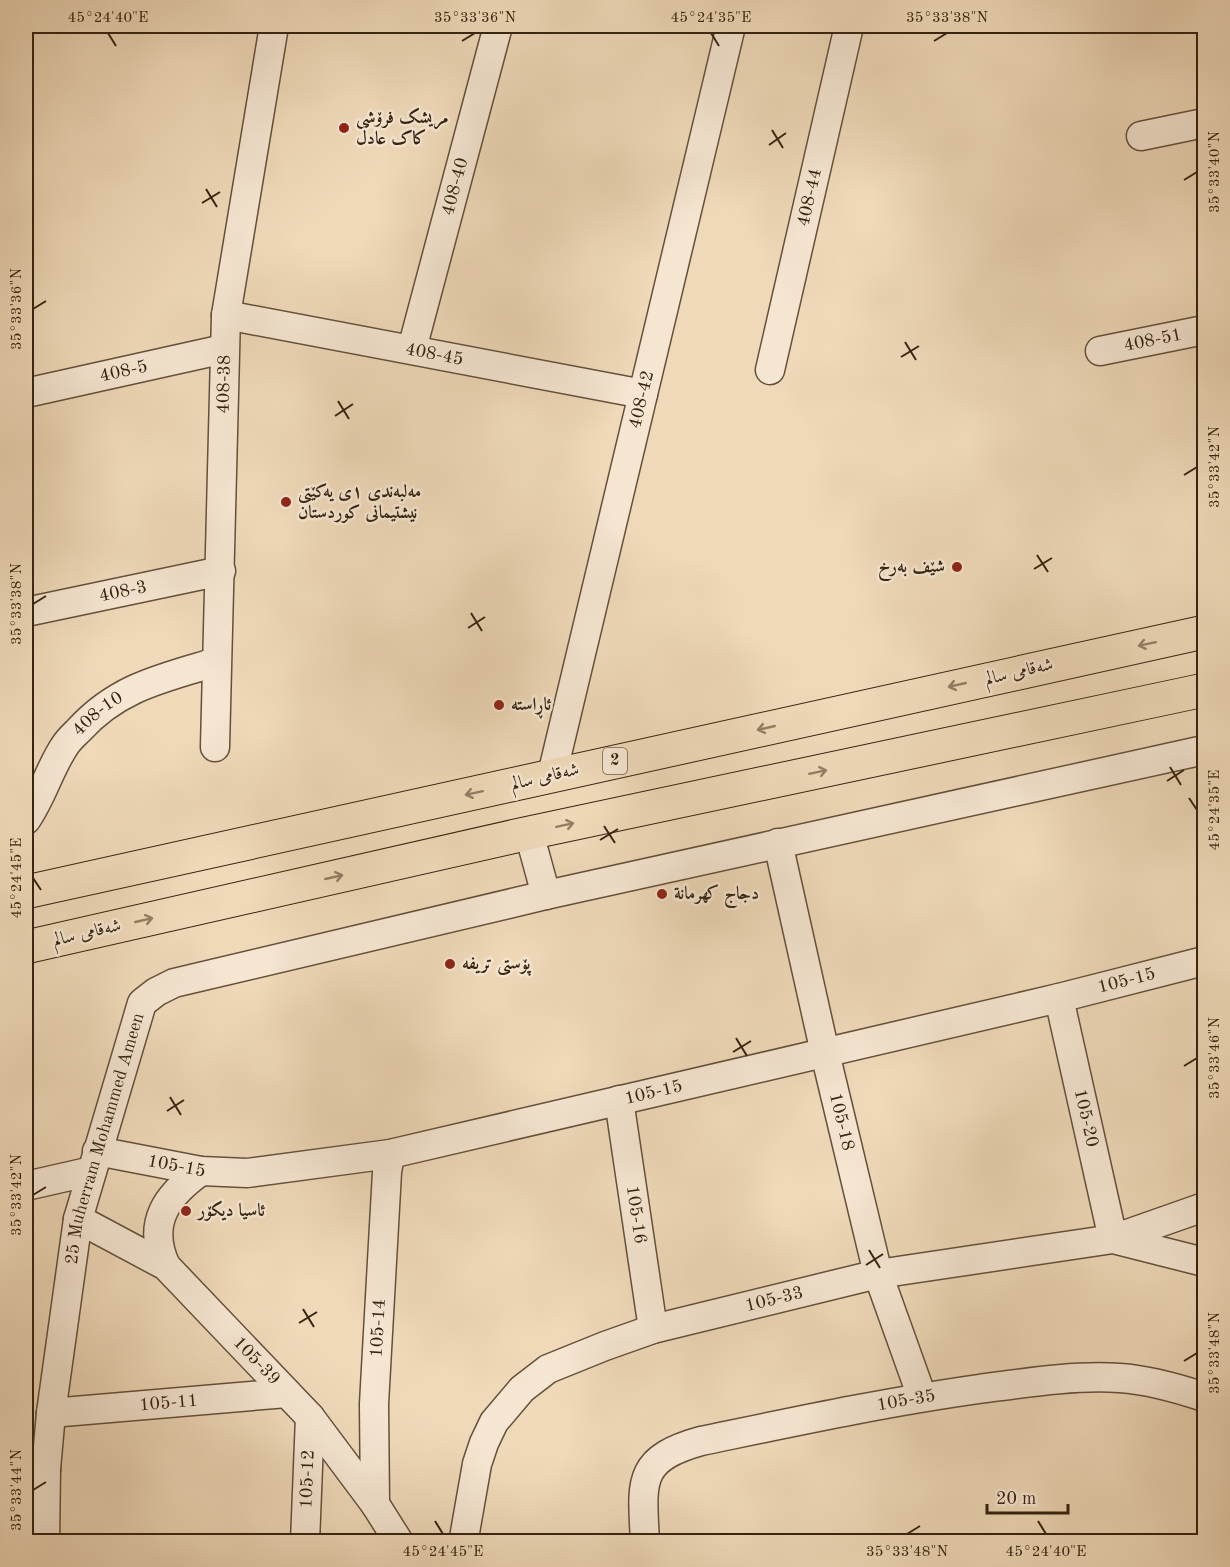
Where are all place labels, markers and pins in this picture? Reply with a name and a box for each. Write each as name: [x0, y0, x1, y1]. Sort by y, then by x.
place label: مریشک فرۆشی کاک عادل: [356, 107, 449, 148]
marker: مریشک فرۆشی کاک عادل: [337, 121, 351, 135]
place label: مەلبەندی ١ی یەکێتی نیشتیمانی کوردستان: [298, 483, 421, 523]
marker: مەلبەندی ١ی یەکێتی نیشتیمانی کوردستان: [279, 495, 293, 509]
place label: شێف بەرخ: [878, 558, 945, 582]
marker: شێف بەرخ: [950, 560, 964, 574]
place label: ئاڕاستە: [511, 696, 552, 719]
marker: ئاڕاستە: [492, 698, 506, 712]
place label: دجاج كهرمانة: [674, 884, 759, 909]
marker: دجاج كهرمانة: [655, 887, 669, 901]
place label: پۆستی تریفە: [462, 955, 532, 976]
marker: پۆستی تریفە: [443, 957, 457, 971]
place label: ئاسیا دیكۆر: [196, 1200, 265, 1221]
marker: ئاسیا دیكۆر: [179, 1204, 193, 1218]

